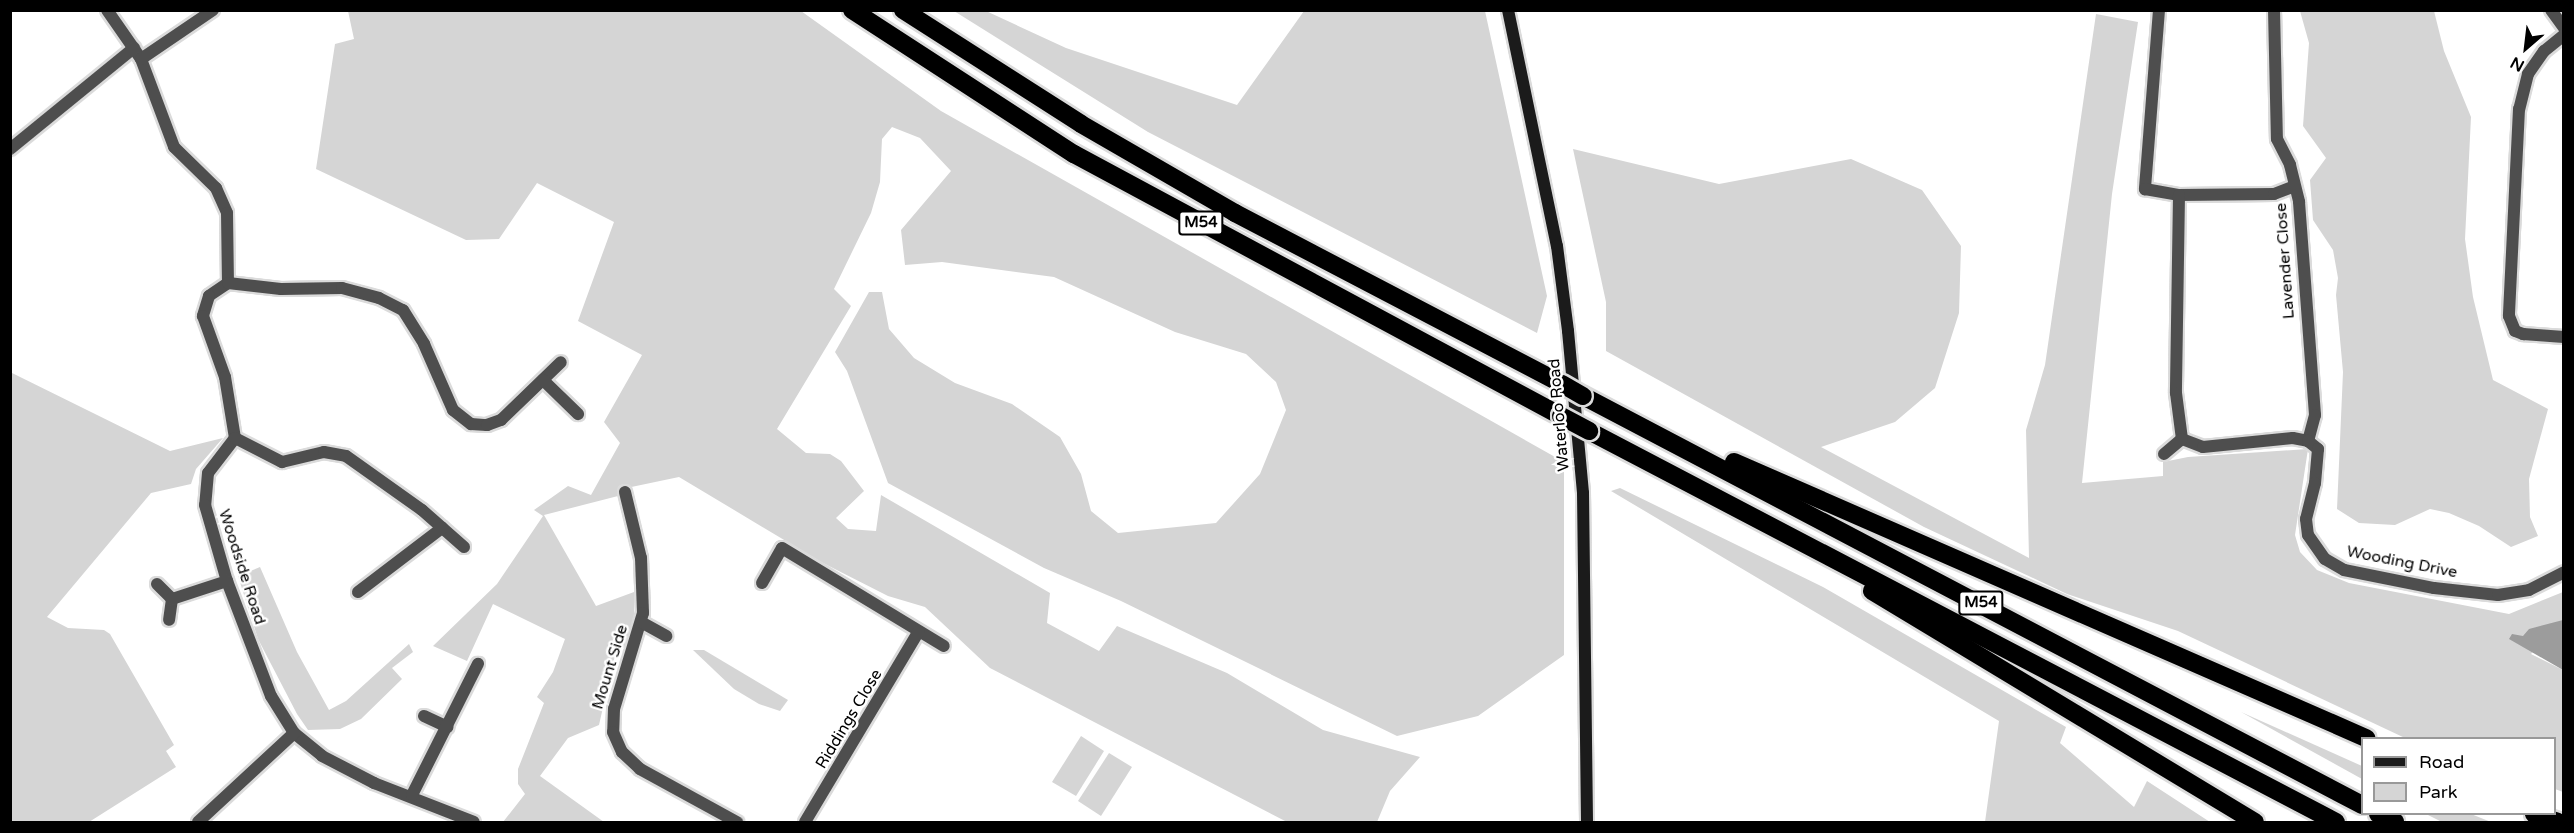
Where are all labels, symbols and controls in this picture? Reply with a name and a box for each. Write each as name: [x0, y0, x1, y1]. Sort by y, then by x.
north arrow: [2496, 18, 2556, 78]
text: N: [2507, 52, 2528, 76]
street label: Lavender Close: [2271, 202, 2299, 320]
road number: M54: [1177, 211, 1225, 235]
street label: Waterloo Road: [1544, 358, 1574, 472]
street label: Woodside Road: [214, 507, 270, 627]
street label: Wooding Drive: [2345, 542, 2459, 582]
road number: M54: [1957, 591, 2005, 615]
street label: Mount Side: [588, 622, 632, 712]
street label: Riddings Close: [812, 666, 886, 772]
legend: [2361, 737, 2556, 815]
text: Road: [2419, 751, 2464, 773]
text: Park: [2419, 781, 2457, 803]

